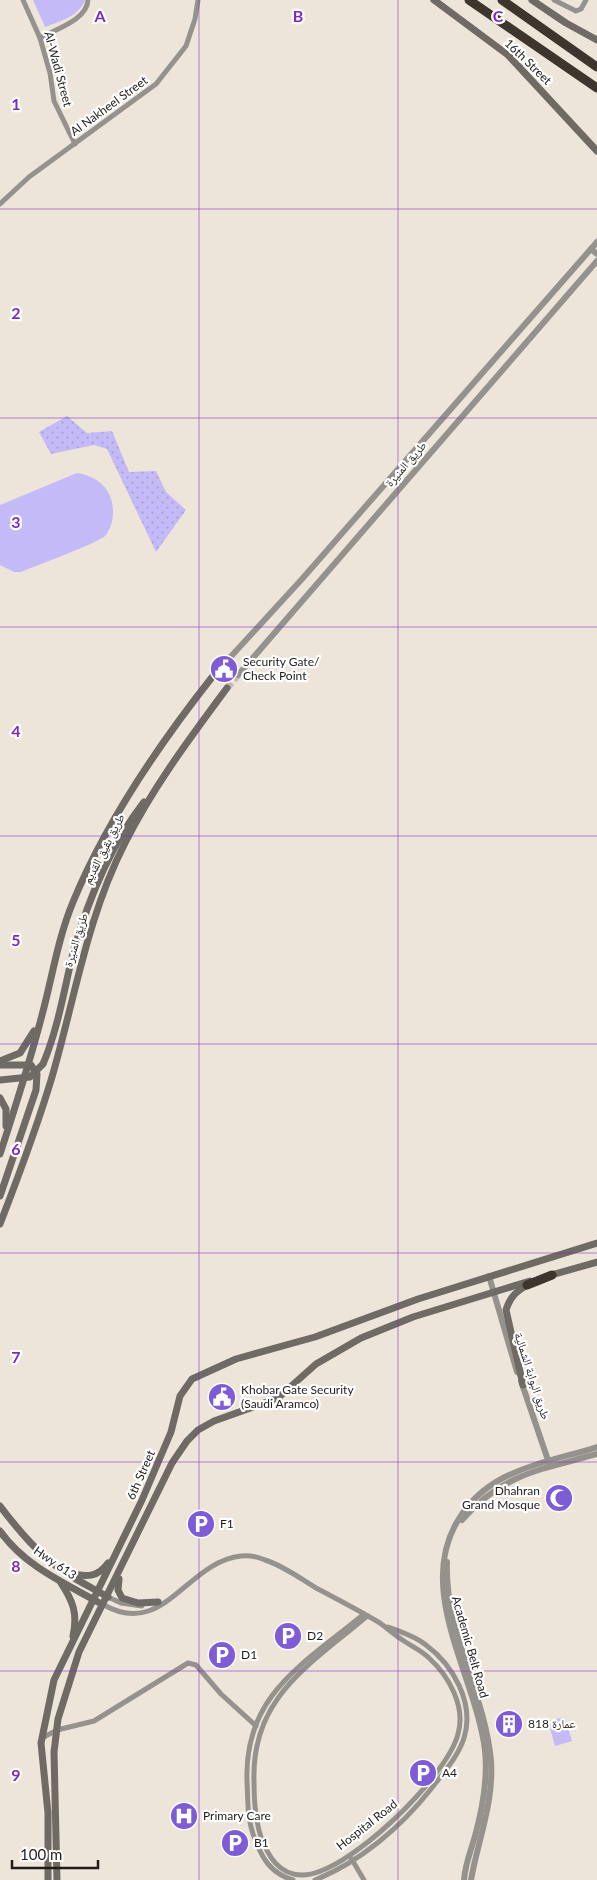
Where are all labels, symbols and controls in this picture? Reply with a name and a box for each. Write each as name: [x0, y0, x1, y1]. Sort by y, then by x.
text: A: [93, 6, 106, 25]
text: B: [293, 6, 303, 25]
text: C: [493, 6, 504, 25]
street label: Al-Wadi Street: [41, 30, 76, 109]
street label: 16th Street: [502, 36, 555, 88]
street label: Al Nakheel Street: [67, 72, 151, 139]
text: 1: [11, 94, 21, 113]
text: 2: [11, 303, 21, 322]
street label: طريق المنيرة: [382, 438, 430, 490]
text: 3: [11, 512, 21, 531]
public building icon: Security Gate/ Check Point: [209, 654, 239, 684]
place label: Security Gate/ Check Point: [243, 654, 320, 683]
text: 4: [11, 721, 21, 740]
street label: طريق بقيق القديم: [79, 811, 129, 887]
street label: طريق المنيرة: [60, 911, 91, 969]
text: 5: [11, 930, 21, 949]
text: 6: [11, 1139, 21, 1158]
street label: طريق البوابة الشمالية: [511, 1331, 554, 1421]
text: 7: [11, 1347, 21, 1366]
public building icon: Khobar Gate Security (Saudi Aramco): [207, 1382, 237, 1412]
place label: Khobar Gate Security (Saudi Aramco): [241, 1382, 354, 1411]
street label: 6th Street: [123, 1447, 158, 1502]
place label: Dhahran Grand Mosque: [462, 1483, 540, 1512]
mosque icon: Dhahran Grand Mosque: [544, 1483, 574, 1513]
parking icon: F1: [186, 1509, 216, 1539]
place label: F1: [220, 1516, 234, 1531]
street label: Hwy 613: [31, 1543, 80, 1582]
text: 8: [11, 1556, 21, 1575]
street label: Academic Belt Road: [449, 1594, 492, 1699]
parking icon: D2: [273, 1621, 303, 1651]
place label: D2: [307, 1628, 323, 1643]
parking icon: D1: [207, 1640, 237, 1670]
place label: D1: [241, 1647, 257, 1662]
building icon: عمارة 818: [494, 1709, 524, 1739]
place label: عمارة 818: [528, 1716, 576, 1731]
parking icon: A4: [408, 1758, 438, 1788]
text: 9: [11, 1765, 21, 1784]
place label: A4: [442, 1765, 457, 1780]
street label: Hospital Road: [333, 1796, 400, 1853]
hospital icon: Primary Care: [169, 1801, 199, 1831]
place label: Primary Care: [203, 1808, 271, 1823]
parking icon: B1: [220, 1828, 250, 1858]
place label: B1: [254, 1835, 269, 1850]
scale bar: [12, 1838, 99, 1870]
text: 100 m: [20, 1845, 62, 1863]

